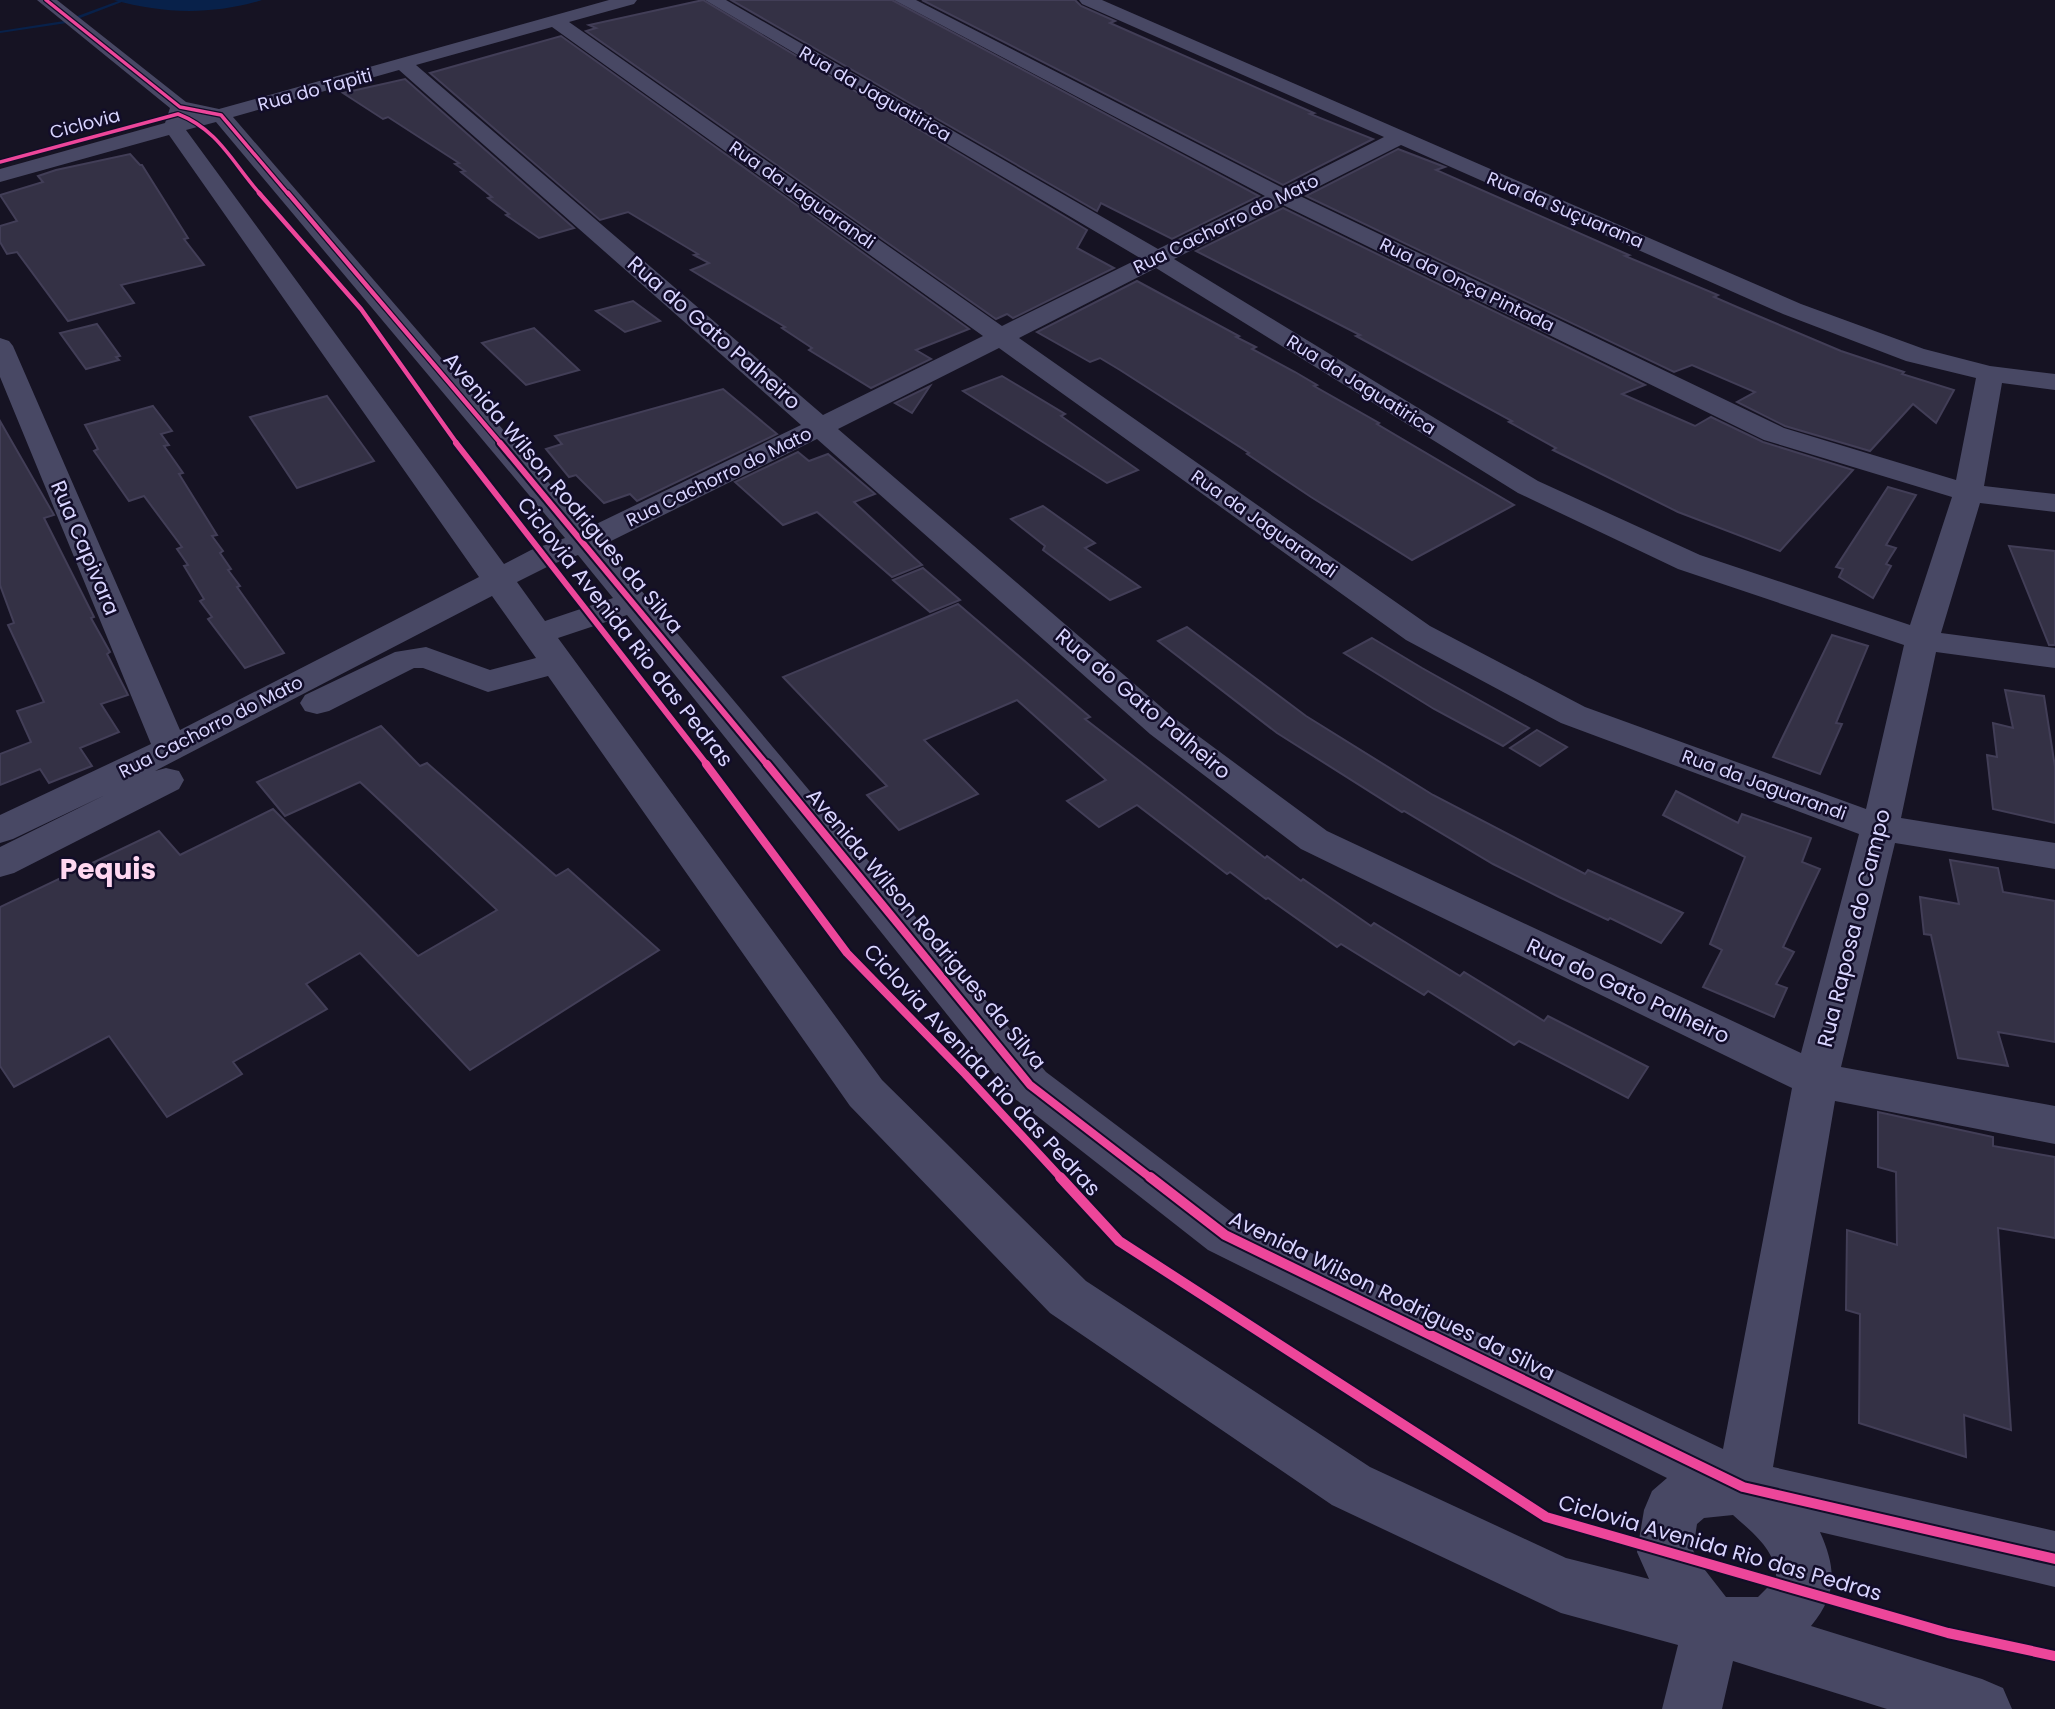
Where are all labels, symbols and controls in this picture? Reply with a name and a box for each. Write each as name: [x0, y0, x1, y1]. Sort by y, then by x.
street label: Rua da Jaguatirica: [795, 40, 956, 147]
street label: Rua do Tapiti: [255, 62, 375, 117]
street label: Ciclovia: [47, 102, 123, 145]
street label: Rua da Jaguarandi: [724, 135, 880, 254]
street label: Rua da Suçuarana: [1483, 165, 1647, 254]
street label: Rua Cachorro do Mato: [1129, 168, 1323, 279]
street label: Rua da Onça Pintada: [1376, 231, 1559, 338]
street label: Rua do Gato Palheiro: [621, 249, 807, 416]
street label: Rua da Jaguatirica: [1282, 329, 1441, 441]
street label: Avenida Wilson Rodrigues da Silva: [437, 346, 690, 640]
street label: Rua Cachorro do Mato: [622, 421, 816, 532]
street label: Rua da Jaguarandi: [1186, 464, 1342, 583]
street label: Rua Capivara: [44, 476, 127, 620]
street label: Ciclovia Avenida Rio das Pedras: [511, 491, 740, 773]
street label: Rua do Gato Palheiro: [1049, 622, 1237, 786]
street label: Rua Cachorro do Mato: [114, 669, 307, 784]
street label: Rua da Jaguarandi: [1679, 743, 1850, 826]
street label: Avenida Wilson Rodrigues da Silva: [800, 782, 1053, 1076]
street label: Rua Raposa do Campo: [1810, 806, 1897, 1050]
district label: Pequis: [60, 850, 156, 889]
street label: Rua do Gato Palheiro: [1522, 931, 1734, 1050]
street label: Ciclovia Avenida Rio das Pedras: [857, 937, 1107, 1202]
street label: Avenida Wilson Rodrigues da Silva: [1224, 1204, 1560, 1387]
street label: Ciclovia Avenida Rio das Pedras: [1555, 1487, 1885, 1608]

